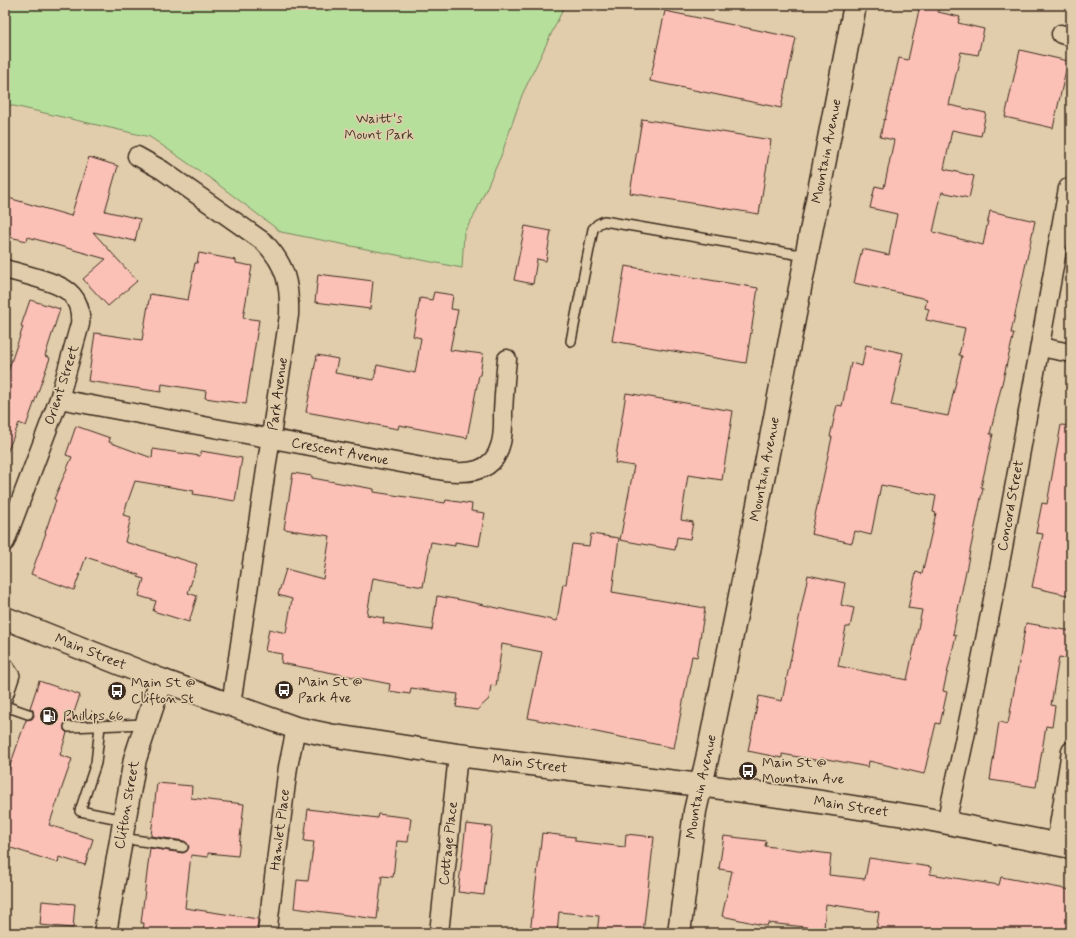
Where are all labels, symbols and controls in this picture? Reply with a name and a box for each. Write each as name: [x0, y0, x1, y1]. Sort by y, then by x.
street label: Mountain Avenue: [808, 97, 846, 205]
park label: Waitt's Mount Park: [344, 110, 414, 144]
street label: Orient Street: [41, 342, 84, 427]
street label: Park Avenue: [264, 356, 292, 432]
street label: Mountain Avenue: [746, 415, 784, 523]
street label: Crescent Avenue: [290, 434, 391, 470]
street label: Concord Street: [993, 458, 1028, 553]
street label: Main Street: [52, 630, 129, 674]
place label: Main St @ Park Ave: [298, 673, 362, 707]
place label: Main St @ Clifton St: [131, 674, 195, 708]
bus stop icon: Main St @ Park Ave: [273, 679, 295, 701]
bus stop icon: Main St @ Clifton St: [106, 680, 128, 702]
fuel station icon: Phillips 66: [38, 705, 60, 727]
place label: Phillips 66: [63, 707, 124, 725]
street label: Mountain Avenue: [682, 733, 721, 840]
street label: Main Street: [492, 750, 569, 778]
place label: Main St @ Mountain Ave: [762, 754, 845, 788]
street label: Clifton Street: [111, 758, 144, 851]
bus stop icon: Main St @ Mountain Ave: [737, 760, 759, 782]
street label: Hamlet Place: [266, 788, 294, 872]
street label: Main Street: [813, 792, 890, 822]
street label: Cottage Place: [435, 801, 462, 886]

